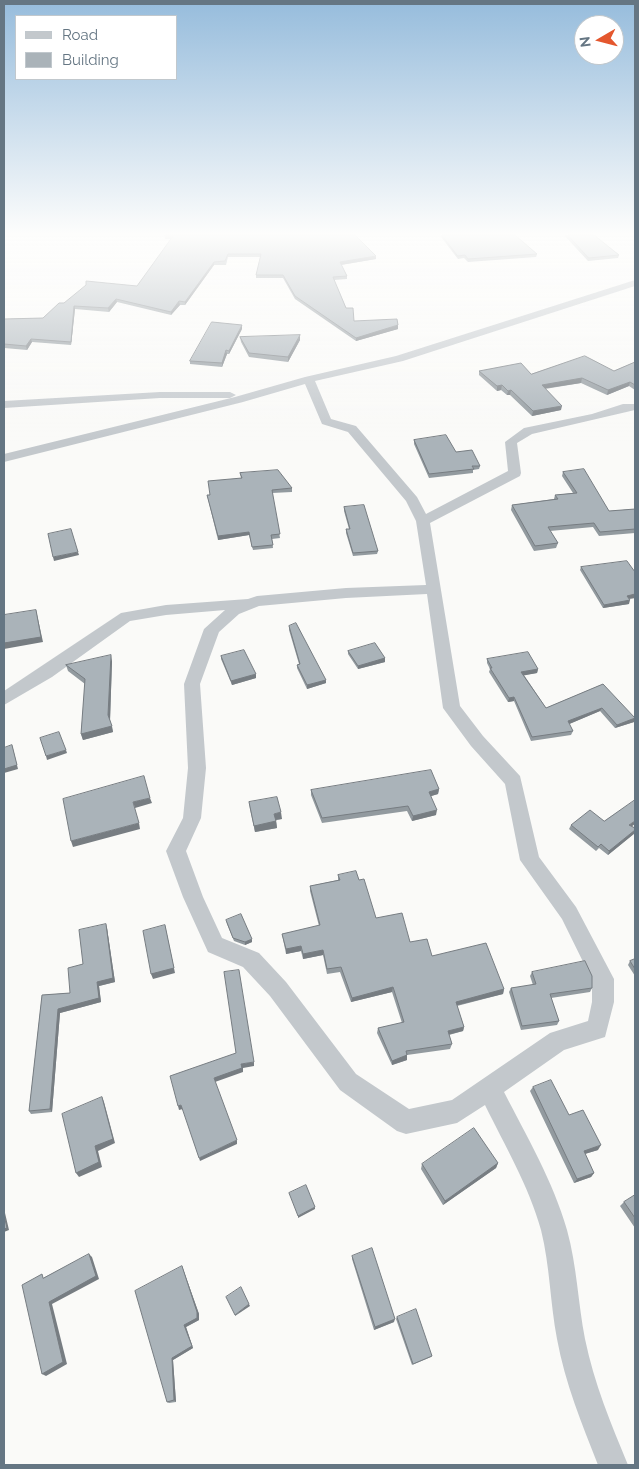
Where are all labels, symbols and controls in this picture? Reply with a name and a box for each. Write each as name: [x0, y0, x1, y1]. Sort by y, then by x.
legend: [15, 15, 178, 80]
north arrow: [574, 15, 624, 65]
text: Road: [62, 26, 98, 44]
text: N: [576, 36, 594, 48]
text: Building: [62, 51, 119, 69]

